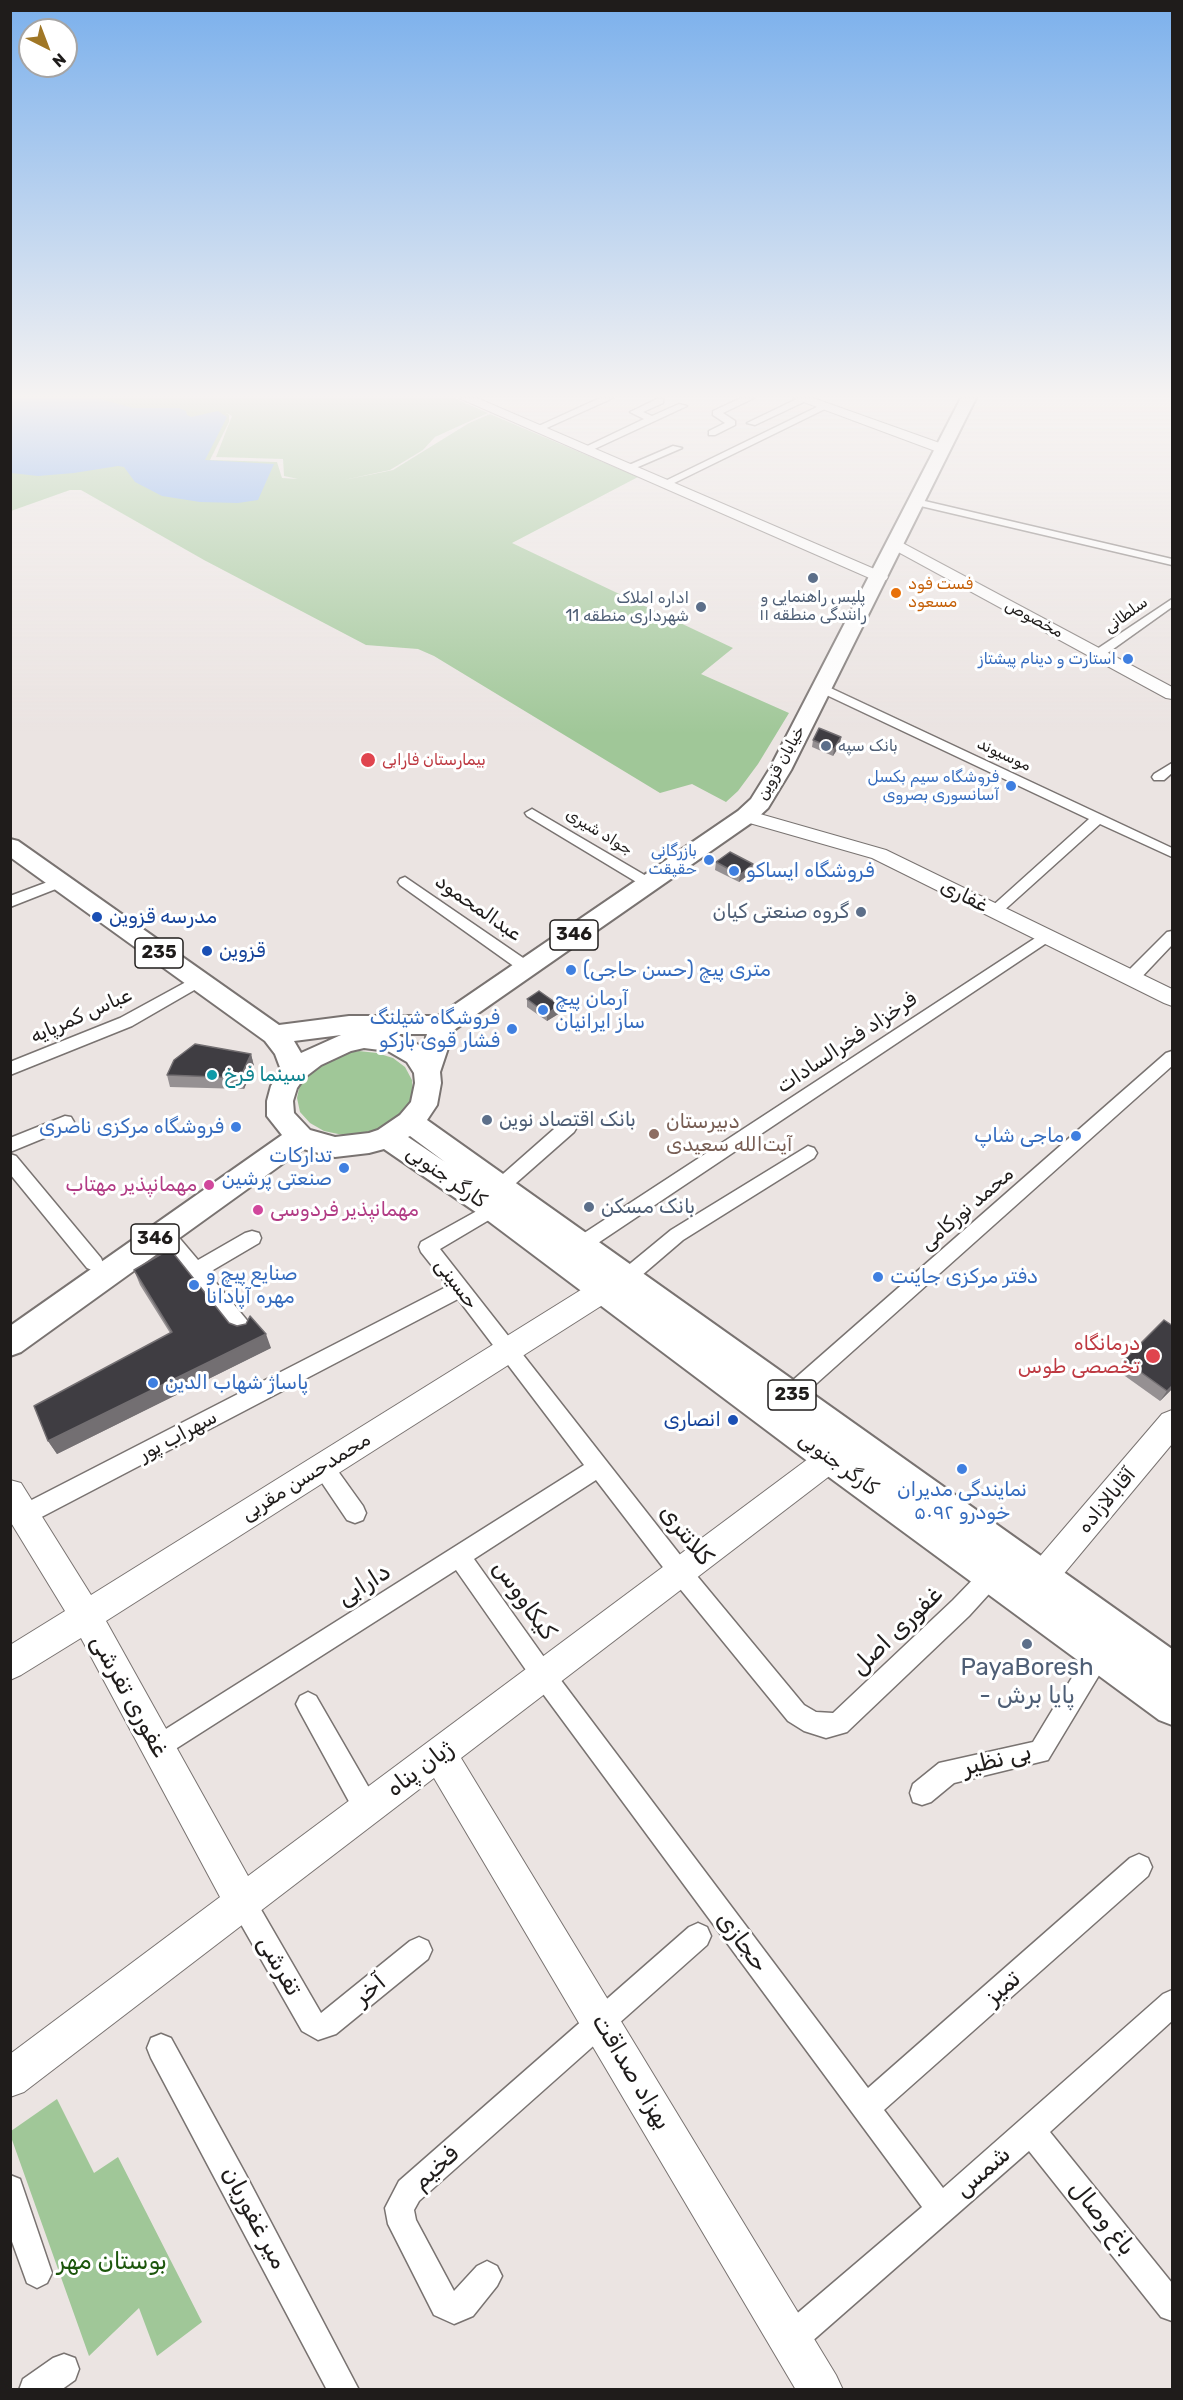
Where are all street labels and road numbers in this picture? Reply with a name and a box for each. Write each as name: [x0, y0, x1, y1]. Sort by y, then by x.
street label: سلطانی: [1100, 593, 1152, 637]
street label: مخصوص: [1002, 596, 1066, 642]
street label: خیابان قزوین: [753, 723, 809, 803]
street label: موسیوند: [974, 734, 1034, 776]
street label: جواد شیری: [562, 805, 636, 859]
street label: عبدالمحمود: [430, 869, 526, 947]
street label: غفاری: [936, 874, 992, 918]
road number: 346: [550, 920, 598, 950]
road number: 235: [135, 938, 183, 968]
street label: عباس کمرپایه: [27, 983, 135, 1049]
street label: فرخزاد فخرالسادات: [772, 987, 922, 1099]
street label: کارگر جنوبی: [401, 1141, 491, 1213]
street label: محمد نورکامی: [915, 1162, 1019, 1256]
road number: 346: [131, 1224, 179, 1254]
street label: حسینی: [429, 1254, 483, 1314]
road number: 235: [768, 1380, 816, 1410]
street label: سهراب پور: [135, 1405, 221, 1467]
street label: کارگر جنوبی: [793, 1427, 883, 1501]
street label: محمدحسن مقربی: [237, 1428, 375, 1526]
street label: آقابالازاده: [1073, 1463, 1141, 1539]
street label: کلانتری: [653, 1499, 719, 1571]
street label: کیکاووس: [486, 1554, 562, 1646]
street label: دارابی: [332, 1558, 396, 1612]
street label: غفوری اصل: [845, 1580, 949, 1682]
street label: غفوری تفرشی: [83, 1630, 175, 1762]
street label: ژیان پناه: [381, 1735, 459, 1803]
street label: بی نظیر: [960, 1738, 1034, 1782]
street label: حجازی: [710, 1906, 774, 1978]
street label: تفرشی: [250, 1931, 308, 2001]
street label: تمیز: [979, 1965, 1027, 2011]
street label: آخر: [348, 1968, 392, 2012]
street label: بهزاد صداقت: [585, 2009, 677, 2135]
street label: فخیم: [407, 2140, 465, 2196]
street label: شمس: [949, 2140, 1017, 2204]
street label: میر غفوریان: [215, 2162, 293, 2274]
street label: باغ وصال: [1063, 2174, 1141, 2262]

